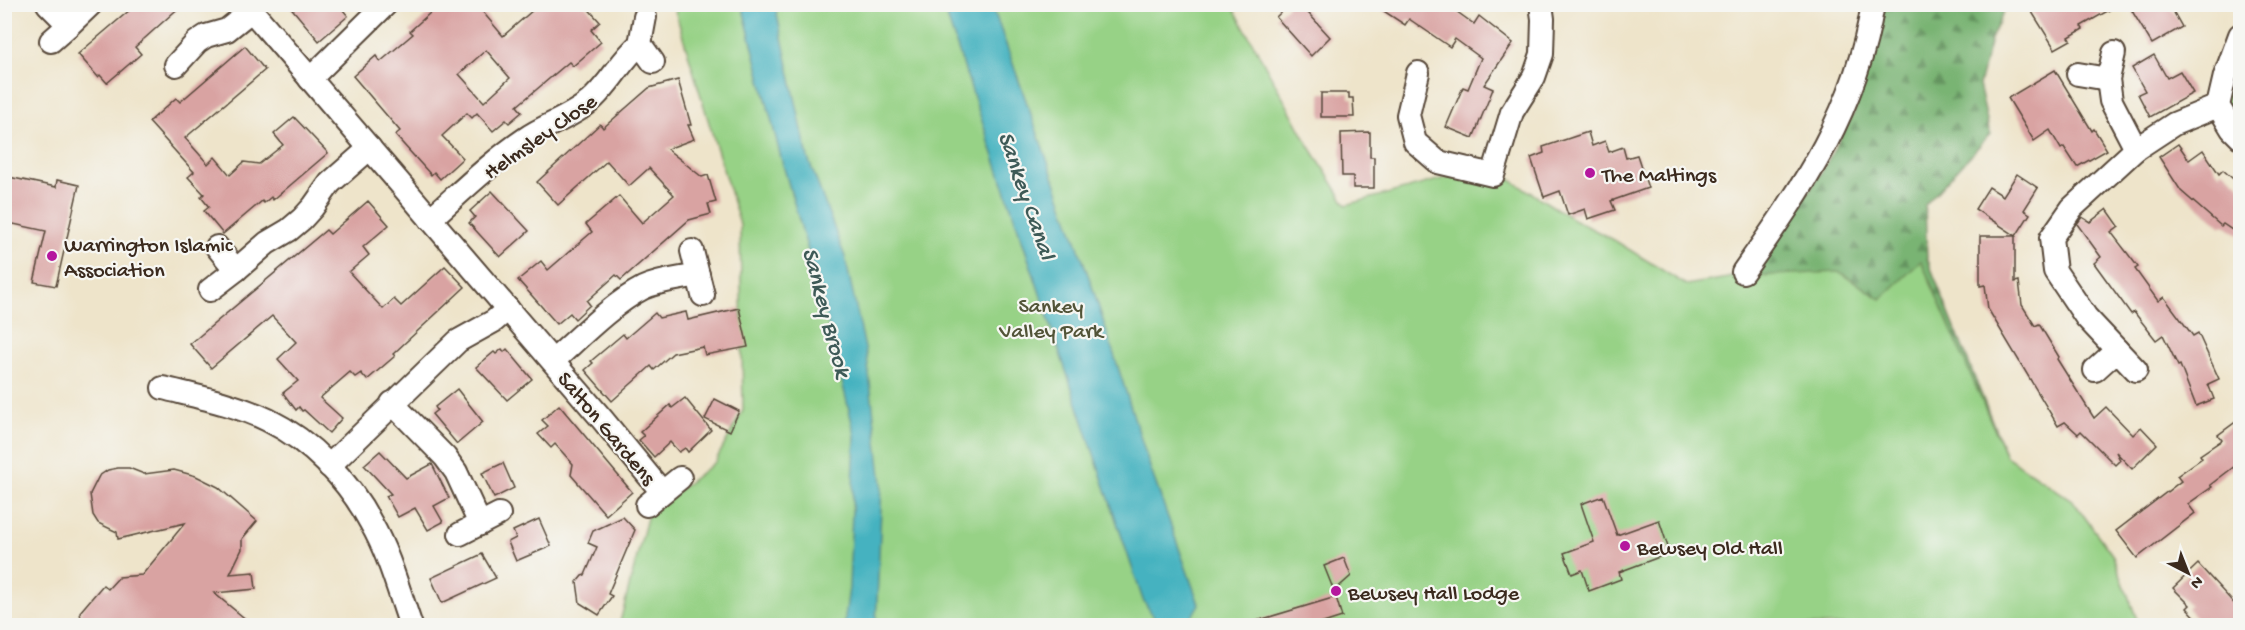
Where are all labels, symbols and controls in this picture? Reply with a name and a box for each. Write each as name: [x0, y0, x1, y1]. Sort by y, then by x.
street label: Helmsley Close: [480, 89, 603, 187]
water label: Sankey Canal: [989, 129, 1061, 265]
place label: The Maltings: [1600, 164, 1717, 190]
marker: The Maltings: [1583, 166, 1597, 180]
place label: Warrington Islamic Association: [64, 234, 234, 285]
water label: Sankey Brook: [793, 245, 856, 383]
marker: Warrington Islamic Association: [45, 249, 59, 263]
park label: Sankey Valley Park: [998, 295, 1105, 346]
street label: Salton Gardens: [550, 368, 660, 492]
place label: Bewsey Old Hall: [1636, 537, 1783, 563]
marker: Bewsey Old Hall: [1618, 539, 1632, 553]
north arrow: [2158, 543, 2218, 603]
text: N: [2185, 571, 2206, 592]
place label: Bewsey Hall Lodge: [1347, 582, 1520, 608]
marker: Bewsey Hall Lodge: [1329, 584, 1343, 598]

